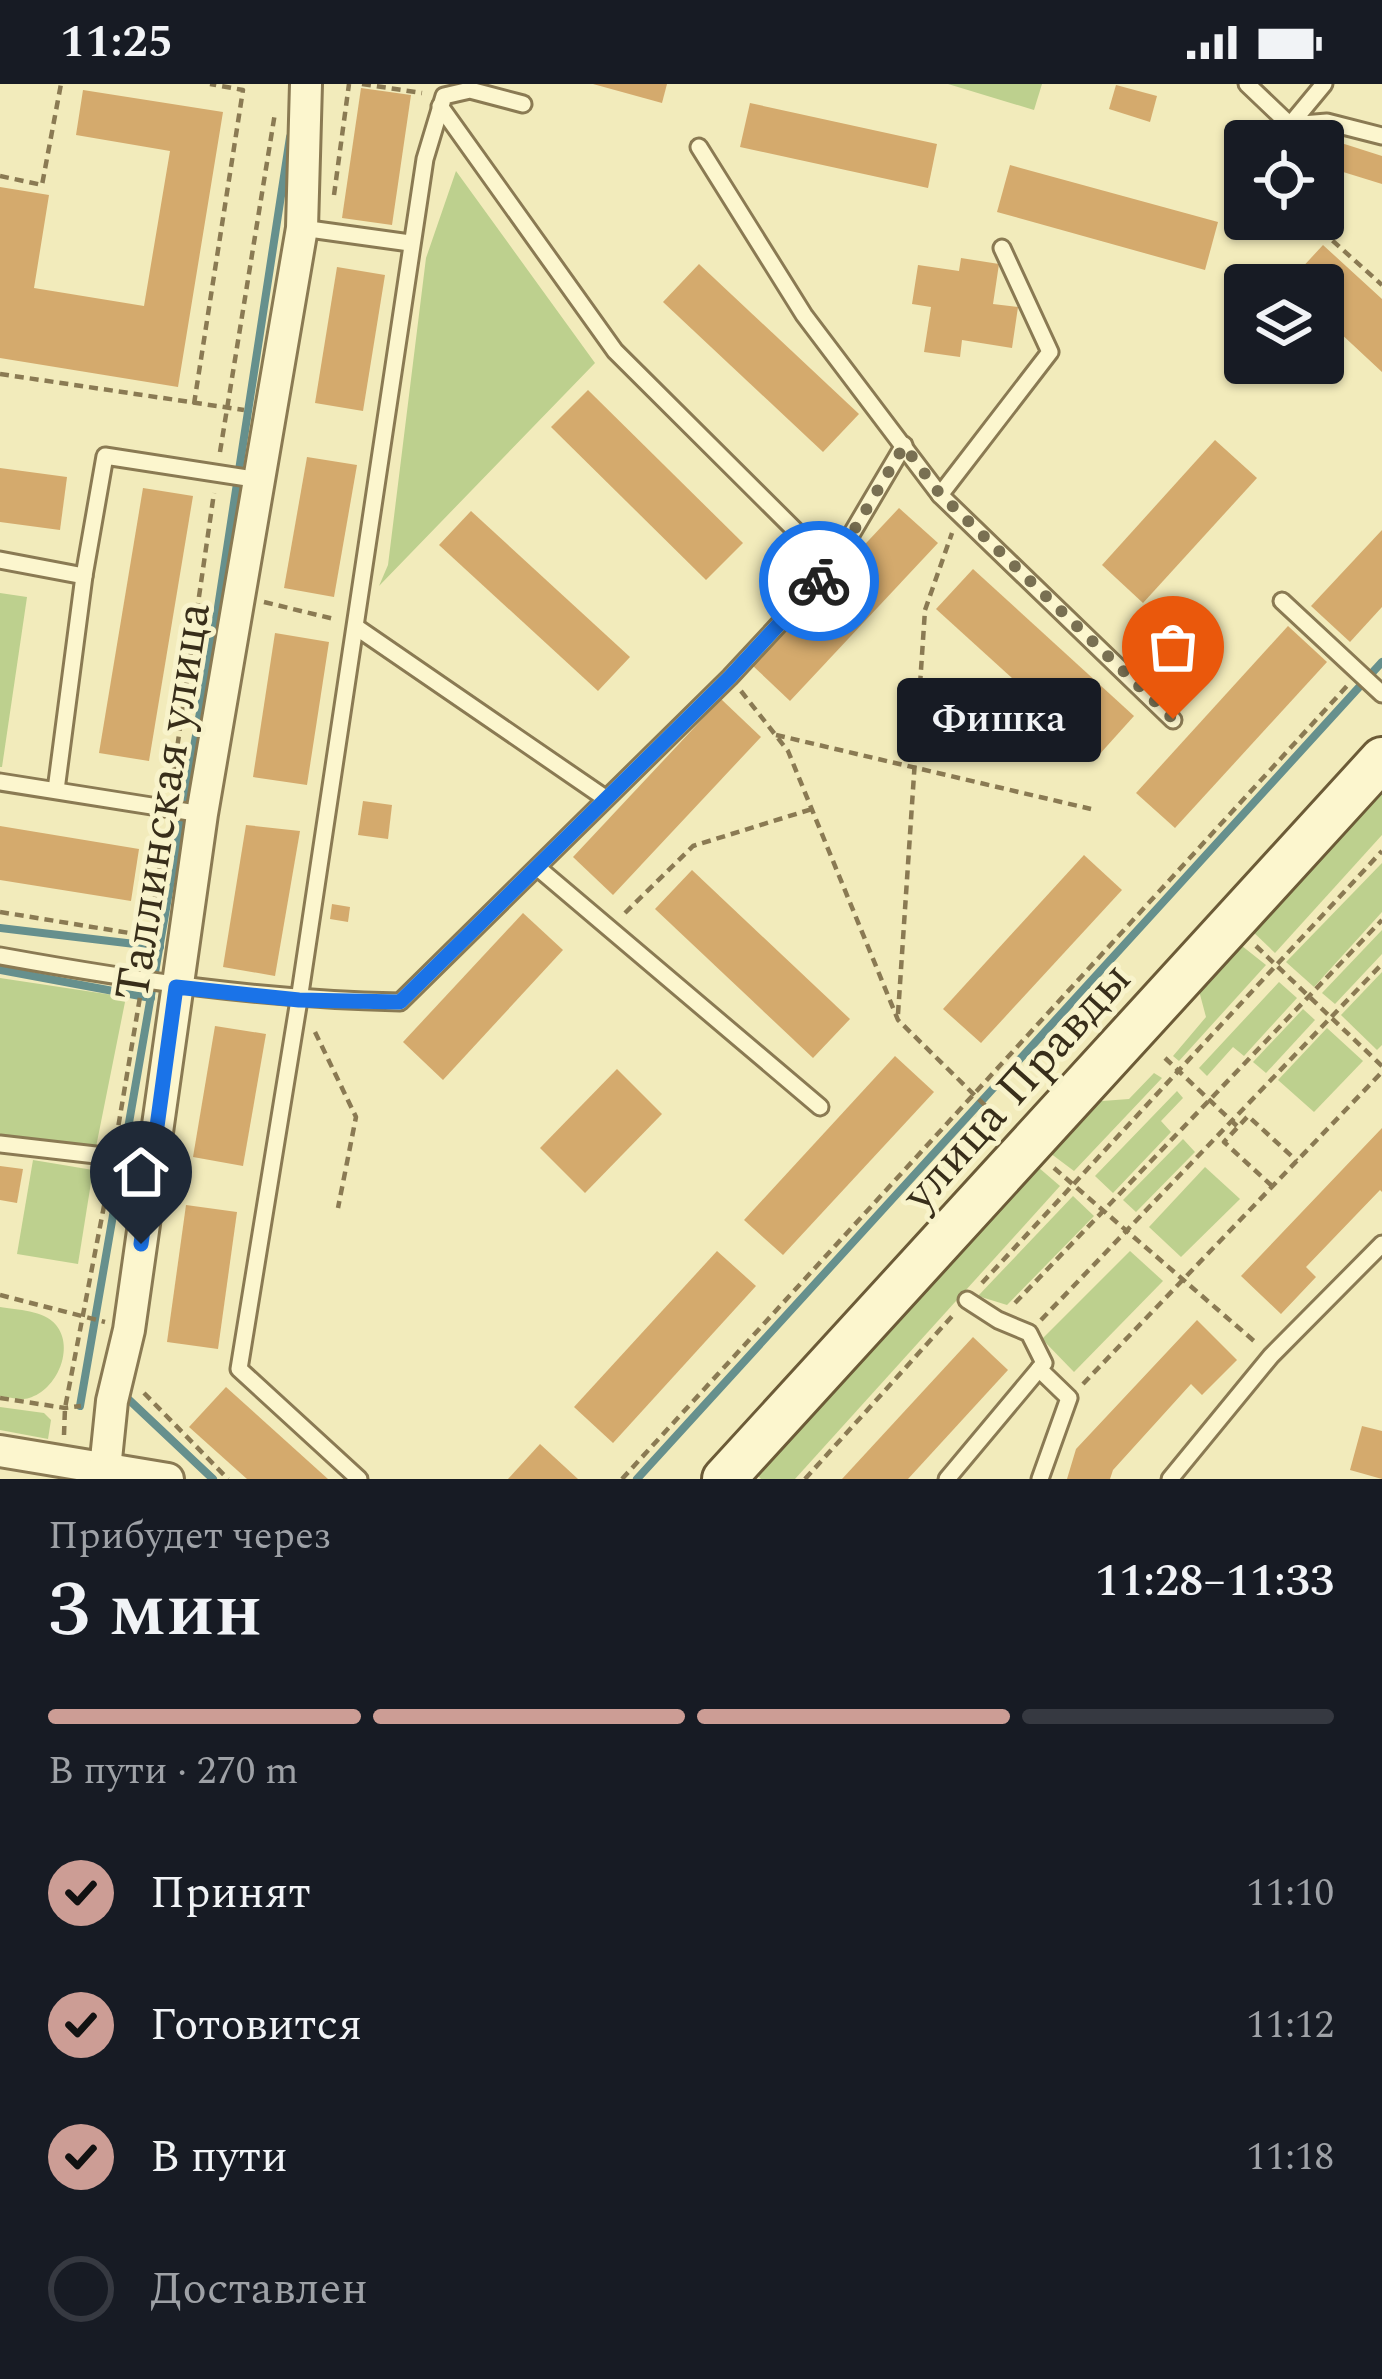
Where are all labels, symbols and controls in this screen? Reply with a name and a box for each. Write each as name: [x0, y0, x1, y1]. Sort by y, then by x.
text: 11:25: [60, 8, 173, 77]
map controls: [1224, 120, 1344, 384]
button: locate: [1224, 120, 1344, 240]
button: layers: [1224, 264, 1344, 384]
courier: [759, 521, 879, 641]
icon: bike: [786, 548, 852, 614]
pin: [1122, 596, 1224, 719]
street label: Таллинская улица: [96, 597, 231, 1006]
icon: bag: [1140, 614, 1206, 680]
callout: Фишка: [897, 677, 1101, 761]
text: Фишка: [932, 690, 1066, 749]
street label: улица Правды: [883, 945, 1149, 1230]
pin: [90, 1121, 192, 1244]
icon: home: [108, 1139, 174, 1205]
text: Прибудет через: [48, 1507, 331, 1566]
text: 11:28–11:33: [1095, 1547, 1334, 1616]
text: 3 мин: [48, 1551, 262, 1670]
text: В пути · 270 m: [48, 1742, 299, 1801]
text: Принят: [150, 1859, 311, 1928]
icon: check: [48, 1860, 114, 1926]
text: 11:10: [1246, 1864, 1334, 1923]
text: Готовится: [150, 1991, 362, 2060]
icon: check: [48, 1992, 114, 2058]
text: 11:12: [1246, 1996, 1334, 2055]
text: В пути: [150, 2123, 288, 2192]
icon: check: [48, 2124, 114, 2190]
text: 11:18: [1246, 2128, 1334, 2187]
text: Доставлен: [150, 2255, 368, 2324]

